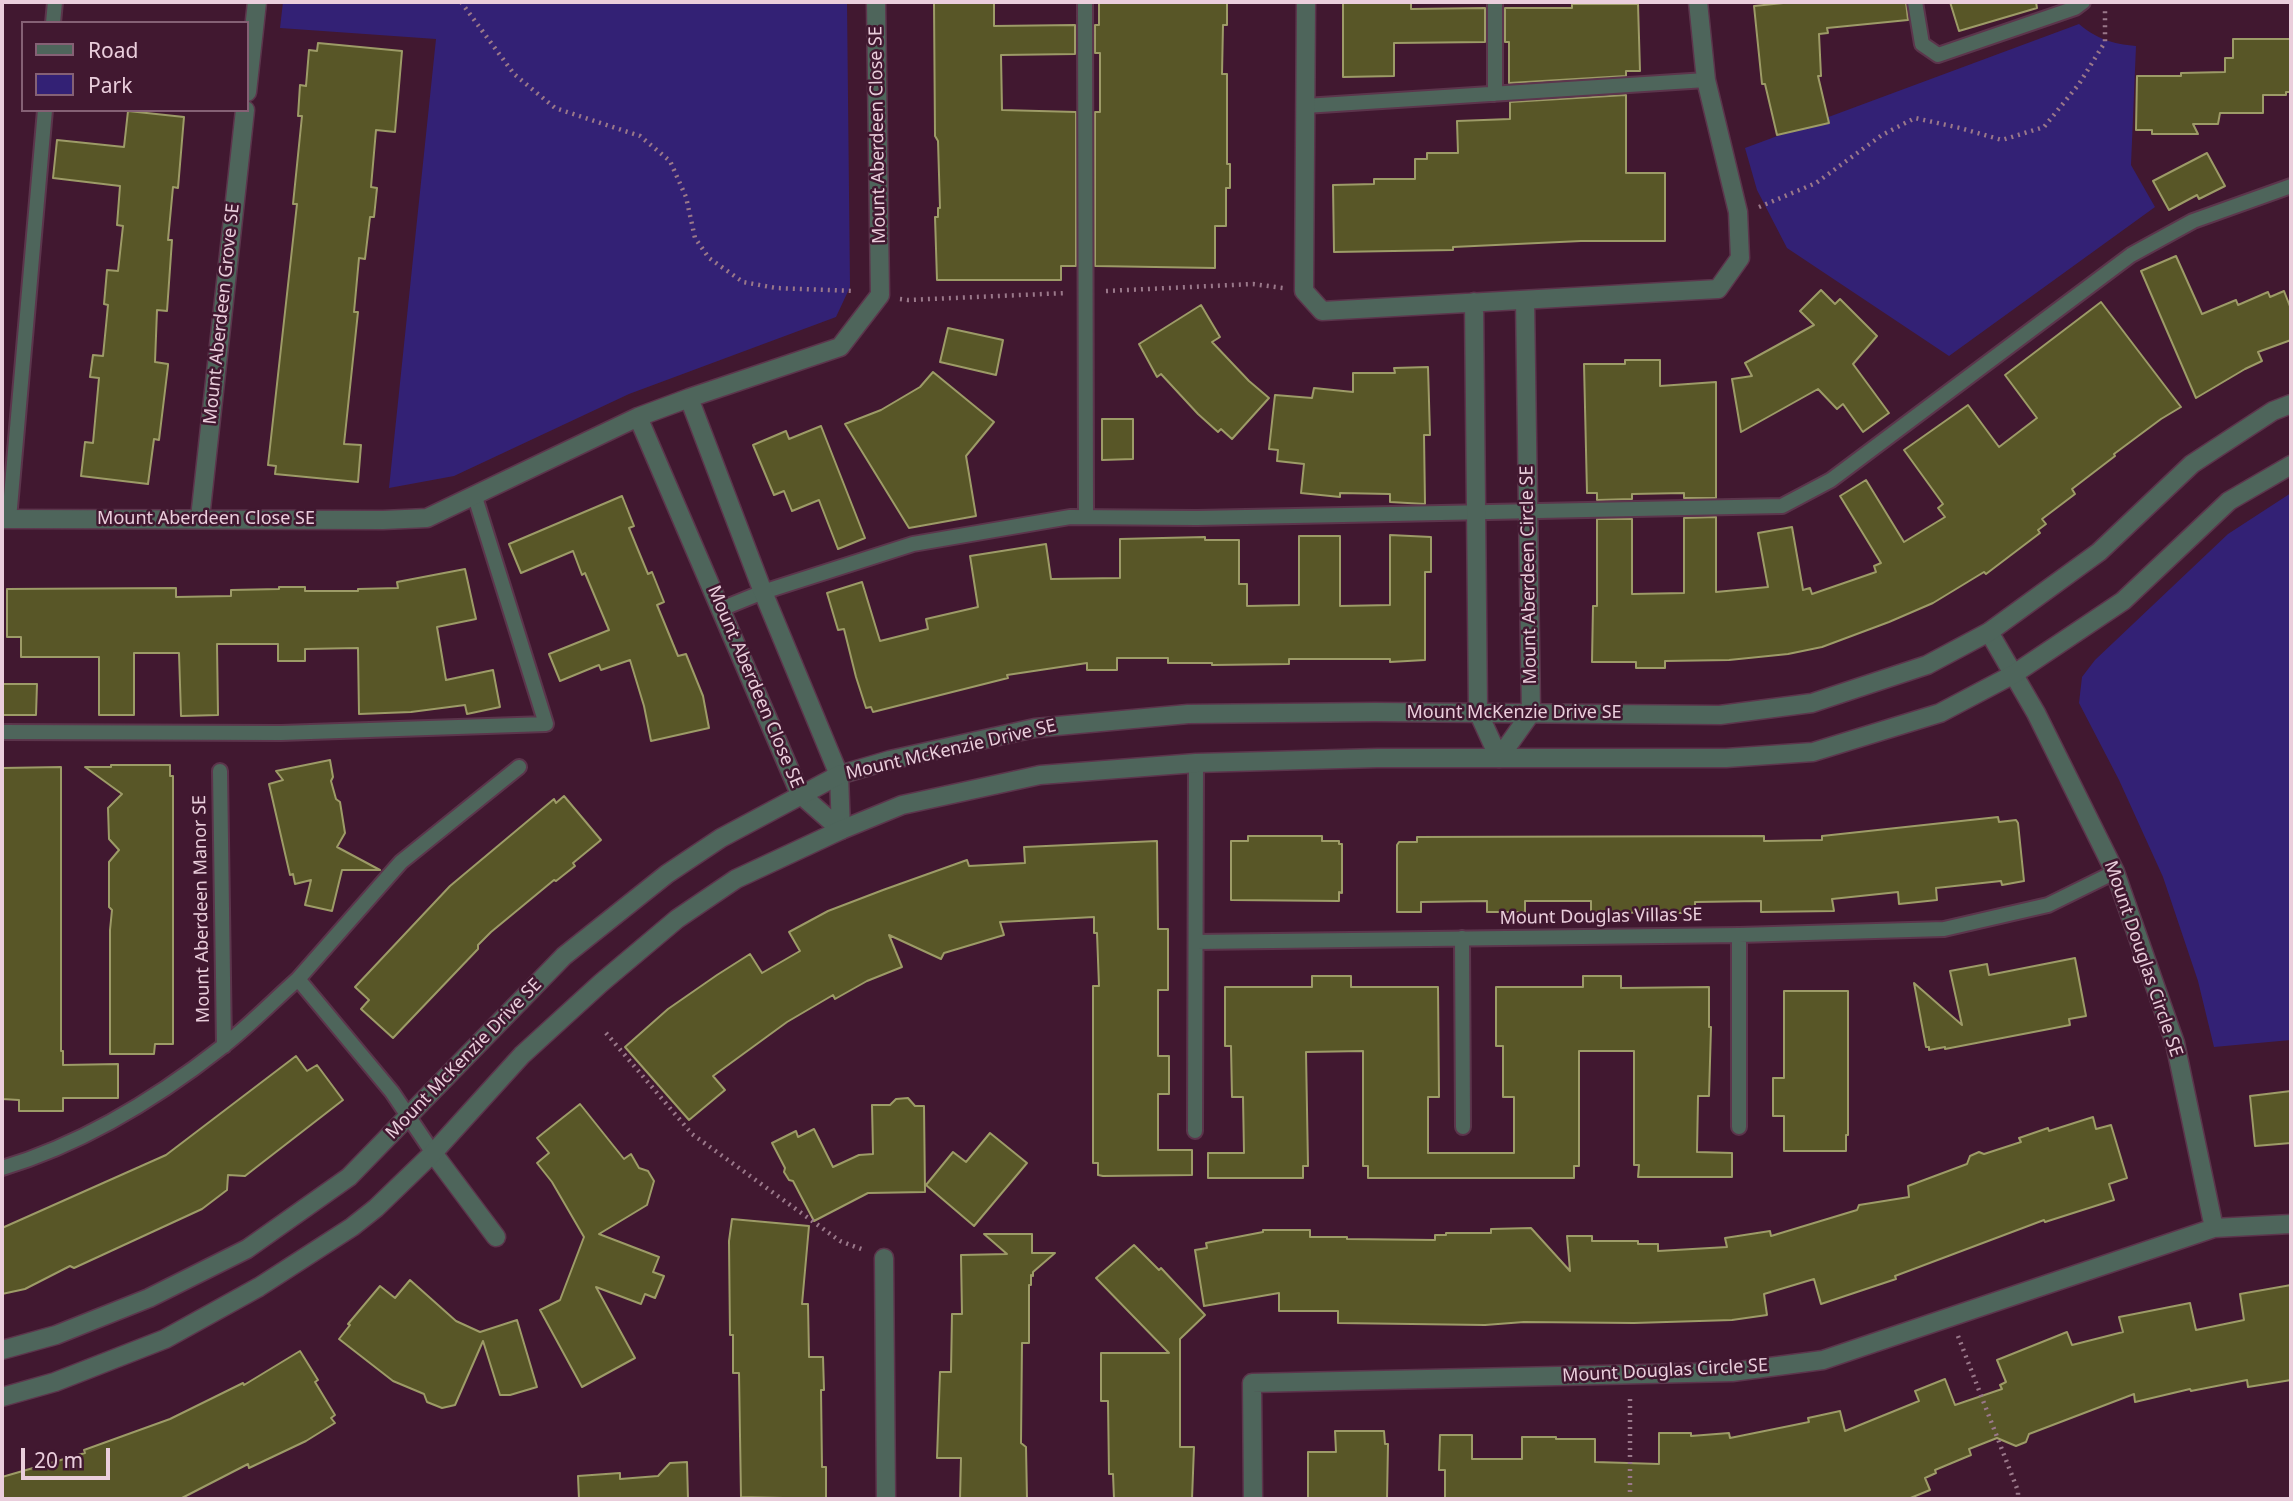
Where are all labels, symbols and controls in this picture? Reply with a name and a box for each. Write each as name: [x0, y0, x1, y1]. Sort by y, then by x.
legend: [21, 21, 248, 112]
street label: Mount Aberdeen Close SE: [865, 26, 891, 244]
text: Road: [88, 36, 138, 64]
text: Park: [88, 71, 132, 99]
street label: Mount Aberdeen Grove SE: [200, 202, 244, 426]
street label: Mount Aberdeen Circle SE: [1516, 465, 1542, 685]
street label: Mount Aberdeen Close SE: [97, 508, 315, 530]
street label: Mount Aberdeen Close SE: [702, 583, 808, 791]
street label: Mount McKenzie Drive SE: [1406, 702, 1622, 724]
street label: Mount McKenzie Drive SE: [844, 715, 1058, 785]
street label: Mount Aberdeen Manor SE: [189, 795, 215, 1023]
street label: Mount Douglas Circle SE: [2099, 858, 2187, 1060]
street label: Mount Douglas Villas SE: [1499, 904, 1703, 930]
street label: Mount McKenzie Drive SE: [382, 974, 546, 1144]
street label: Mount Douglas Circle SE: [1562, 1355, 1768, 1387]
scale bar: [24, 1434, 114, 1478]
text: 20 m: [34, 1446, 83, 1474]

